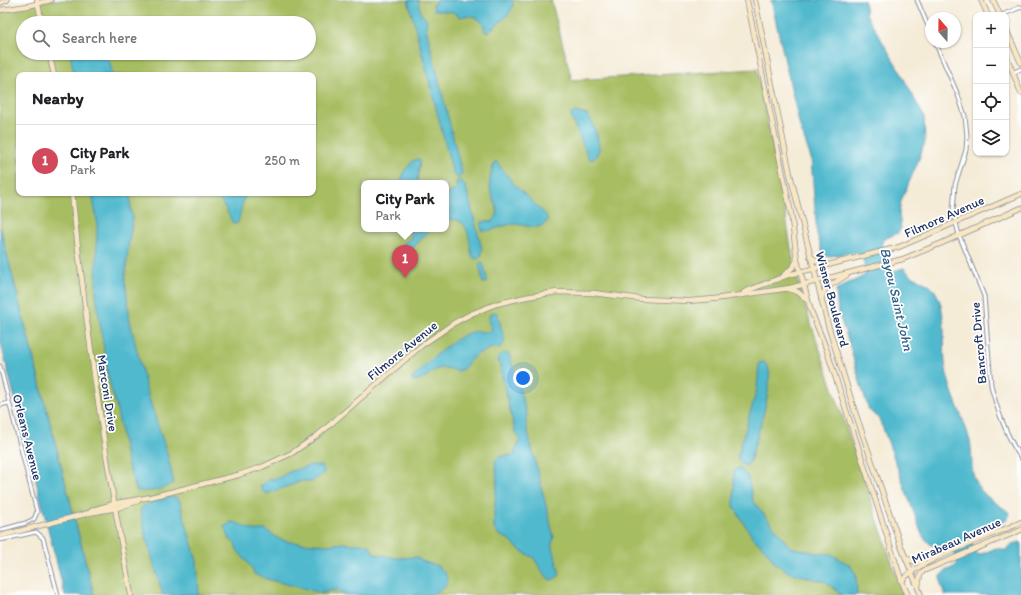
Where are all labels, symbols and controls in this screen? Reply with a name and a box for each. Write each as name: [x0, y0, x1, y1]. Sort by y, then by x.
north arrow: [925, 12, 961, 48]
map controls: [973, 12, 1009, 156]
button: +: [973, 12, 1009, 48]
search box: [16, 16, 316, 60]
icon: search: [30, 27, 52, 49]
text: Search here: [62, 29, 137, 47]
button: −: [973, 48, 1009, 84]
button: locate: [973, 84, 1009, 120]
text: Nearby: [32, 88, 84, 108]
button: layers: [973, 120, 1009, 156]
text: City Park: [70, 144, 129, 162]
text: 1: [42, 153, 48, 168]
text: 250 m: [264, 153, 300, 168]
text: Park: [70, 162, 96, 177]
popup: [361, 180, 449, 232]
text: City Park: [375, 190, 435, 208]
street label: Filmore Avenue: [902, 192, 986, 241]
text: Park: [375, 208, 401, 223]
pin: 1: [392, 245, 418, 278]
water label: Bayou Saint John: [876, 246, 917, 352]
street label: Wisner Boulevard: [813, 250, 853, 349]
street label: Bancroft Drive: [967, 301, 990, 384]
street label: Filmore Avenue: [364, 318, 440, 383]
street label: Marconi Drive: [94, 354, 121, 433]
your location: [513, 368, 533, 388]
street label: Orleans Avenue: [10, 392, 45, 482]
street label: Mirabeau Avenue: [909, 514, 1003, 567]

